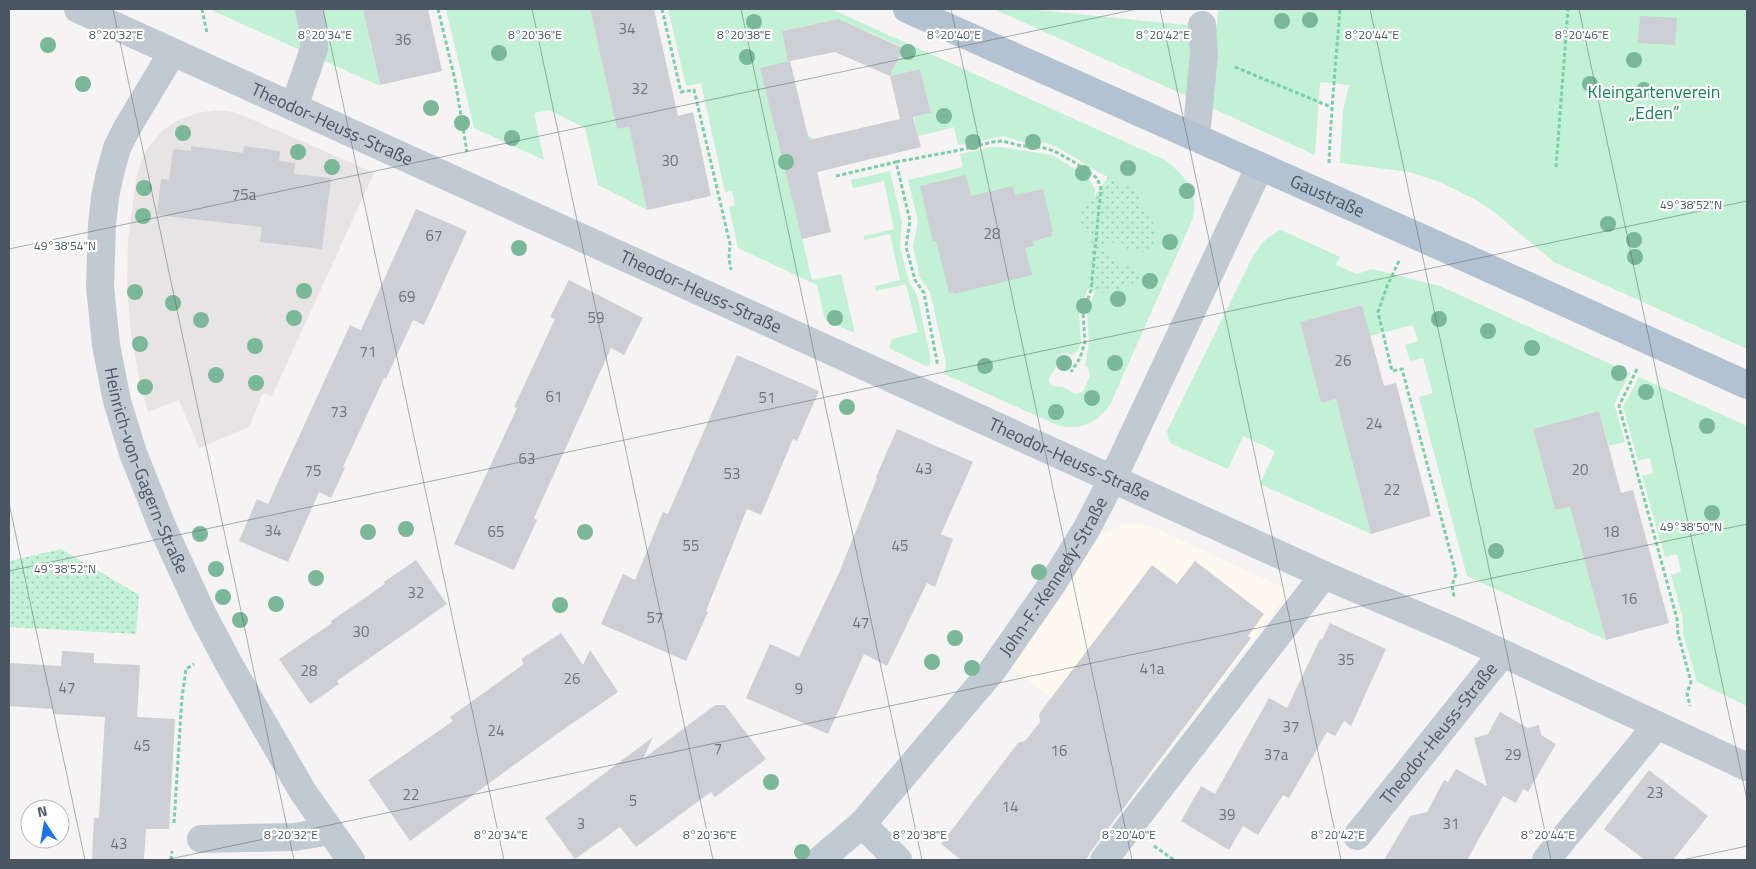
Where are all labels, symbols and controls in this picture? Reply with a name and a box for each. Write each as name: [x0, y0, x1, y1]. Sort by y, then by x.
house number: 34: [619, 17, 635, 40]
text: 8°20'32"E: [89, 25, 143, 44]
text: 8°20'34"E: [298, 25, 352, 44]
text: 8°20'36"E: [508, 25, 562, 44]
text: 8°20'38"E: [717, 25, 771, 44]
text: 8°20'40"E: [927, 25, 981, 44]
text: 8°20'42"E: [1136, 25, 1190, 44]
text: 8°20'44"E: [1345, 25, 1399, 44]
text: 8°20'46"E: [1555, 25, 1609, 44]
house number: 36: [395, 28, 411, 51]
street label: Theodor-Heuss-Straße: [247, 75, 418, 173]
house number: 32: [632, 77, 648, 100]
park label: Kleingartenverein „Eden“: [1588, 78, 1720, 126]
house number: 30: [662, 149, 678, 172]
street label: Gaustraße: [1286, 167, 1369, 224]
house number: 75a: [232, 183, 257, 206]
text: 49°38'52"N: [1660, 195, 1722, 214]
house number: 28: [984, 222, 1000, 245]
house number: 67: [426, 224, 442, 247]
text: 49°38'54"N: [34, 236, 96, 255]
street label: Theodor-Heuss-Straße: [616, 243, 786, 340]
house number: 69: [399, 285, 415, 308]
house number: 59: [588, 306, 604, 329]
house number: 71: [360, 340, 376, 363]
house number: 26: [1335, 349, 1351, 372]
street label: Heinrich-von-Gagern-Straße: [98, 365, 196, 578]
house number: 61: [546, 385, 562, 408]
house number: 51: [759, 386, 775, 409]
house number: 73: [331, 400, 347, 423]
street label: Theodor-Heuss-Straße: [984, 410, 1155, 508]
house number: 24: [1366, 412, 1382, 435]
house number: 63: [519, 447, 535, 470]
house number: 43: [916, 457, 932, 480]
house number: 20: [1572, 458, 1588, 481]
house number: 75: [305, 459, 321, 482]
house number: 53: [724, 462, 740, 485]
house number: 22: [1384, 478, 1400, 501]
street label: John-F.-Kennedy-Straße: [992, 492, 1114, 662]
text: 49°38'50"N: [1660, 517, 1722, 536]
house number: 34: [265, 519, 281, 542]
house number: 65: [488, 520, 504, 543]
house number: 18: [1603, 520, 1619, 543]
house number: 55: [683, 534, 699, 557]
house number: 45: [892, 534, 908, 557]
text: 49°38'52"N: [34, 559, 96, 578]
house number: 32: [408, 581, 424, 604]
house number: 16: [1621, 587, 1637, 610]
house number: 57: [647, 606, 663, 629]
house number: 47: [853, 611, 869, 634]
house number: 30: [353, 620, 369, 643]
house number: 35: [1338, 648, 1354, 671]
street label: Theodor-Heuss-Straße: [1373, 656, 1503, 810]
house number: 41a: [1140, 657, 1165, 680]
house number: 28: [301, 659, 317, 682]
house number: 26: [564, 667, 580, 690]
house number: 47: [59, 676, 75, 699]
house number: 9: [795, 677, 803, 700]
house number: 37: [1283, 715, 1299, 738]
house number: 24: [488, 719, 504, 742]
house number: 45: [134, 734, 150, 757]
house number: 7: [714, 737, 722, 760]
house number: 16: [1051, 739, 1067, 762]
house number: 37a: [1264, 743, 1289, 766]
house number: 29: [1505, 743, 1521, 766]
house number: 23: [1647, 781, 1663, 804]
house number: 22: [403, 783, 419, 806]
house number: 5: [629, 789, 637, 812]
house number: 14: [1002, 795, 1018, 818]
north arrow: [20, 799, 70, 849]
text: N: [35, 800, 49, 822]
house number: 39: [1219, 803, 1235, 826]
house number: 3: [577, 812, 585, 835]
house number: 31: [1443, 812, 1459, 835]
text: 8°20'32"E: [264, 825, 318, 844]
text: 8°20'34"E: [474, 825, 528, 844]
text: 8°20'36"E: [683, 825, 737, 844]
text: 8°20'38"E: [893, 825, 947, 844]
text: 8°20'40"E: [1102, 825, 1156, 844]
text: 8°20'42"E: [1311, 825, 1365, 844]
text: 8°20'44"E: [1521, 825, 1575, 844]
house number: 43: [111, 832, 127, 855]

